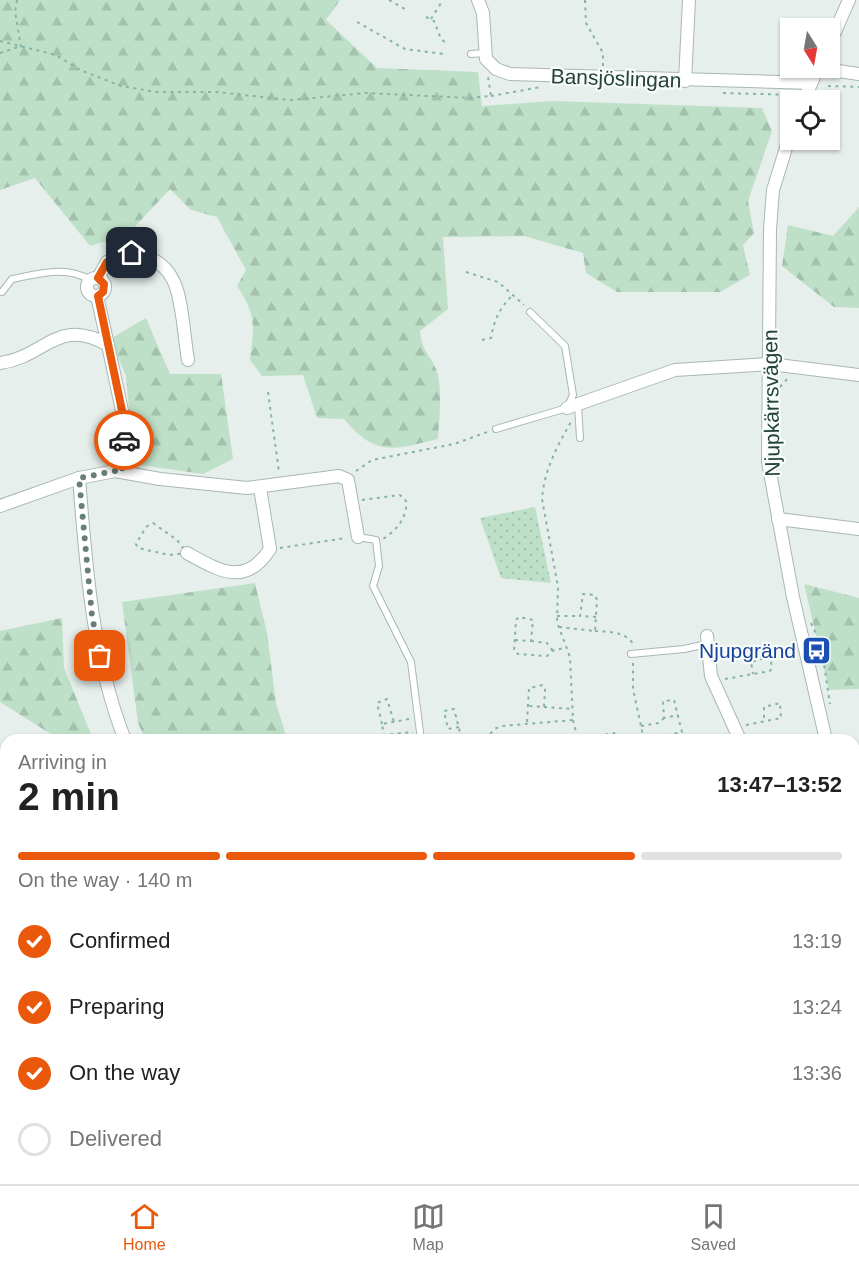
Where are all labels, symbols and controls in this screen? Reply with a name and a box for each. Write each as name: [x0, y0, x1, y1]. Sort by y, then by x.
north arrow: [780, 18, 840, 78]
map controls: [780, 18, 840, 150]
street label: Bansjöslingan: [550, 64, 682, 92]
button: locate: [780, 90, 840, 150]
pin: [106, 227, 157, 278]
icon: home: [115, 236, 148, 269]
street label: Njupkärrsvägen: [758, 329, 784, 477]
courier: [94, 410, 154, 470]
icon: car: [108, 424, 141, 457]
pin: [74, 630, 125, 681]
bus stop icon: Njupgränd: [801, 634, 833, 666]
icon: bag: [83, 639, 116, 672]
place label: Njupgränd: [699, 639, 796, 662]
text: Arriving in: [18, 751, 107, 773]
text: 13:47–13:52: [717, 772, 842, 797]
text: 2 min: [18, 775, 120, 818]
text: On the way · 140 m: [18, 869, 193, 891]
icon: check: [18, 925, 51, 958]
text: Confirmed: [69, 928, 170, 953]
text: 13:19: [792, 930, 842, 952]
icon: check: [18, 991, 51, 1024]
text: Preparing: [69, 994, 164, 1019]
text: 13:24: [792, 996, 842, 1018]
icon: check: [18, 1057, 51, 1090]
text: On the way: [69, 1060, 180, 1085]
text: 13:36: [792, 1062, 842, 1084]
text: Delivered: [69, 1126, 162, 1151]
tab: Home: [123, 1200, 166, 1254]
tab: Map: [412, 1200, 445, 1254]
tab: Saved: [691, 1200, 736, 1254]

